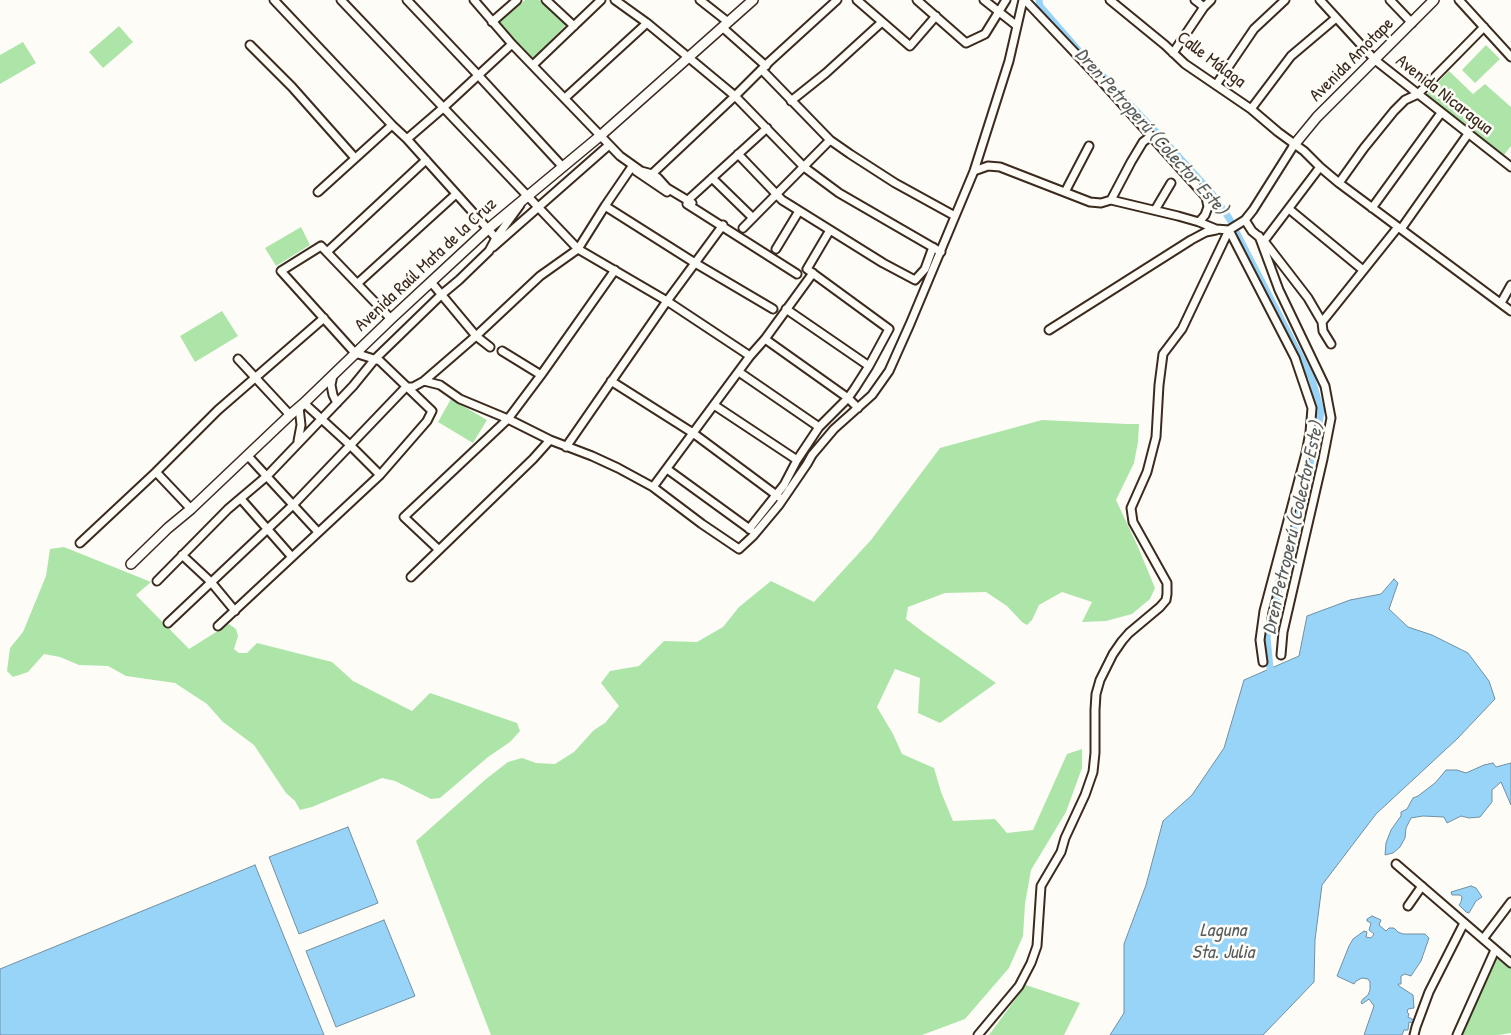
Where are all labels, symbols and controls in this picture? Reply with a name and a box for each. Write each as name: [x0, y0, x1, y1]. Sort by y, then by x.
street label: Avenida Amotape: [1305, 13, 1399, 107]
street label: Calle Málaga: [1172, 27, 1250, 93]
water label: Dren Petroperú (Colector Este): [1070, 44, 1232, 220]
street label: Avenida Nicaragua: [1391, 50, 1497, 140]
street label: Avenida Raúl Mata de la Cruz: [351, 194, 501, 336]
water label: Dren Petroperú (Colector Este): [1258, 420, 1330, 636]
water label: Laguna Sta. Julia: [1192, 920, 1254, 964]

